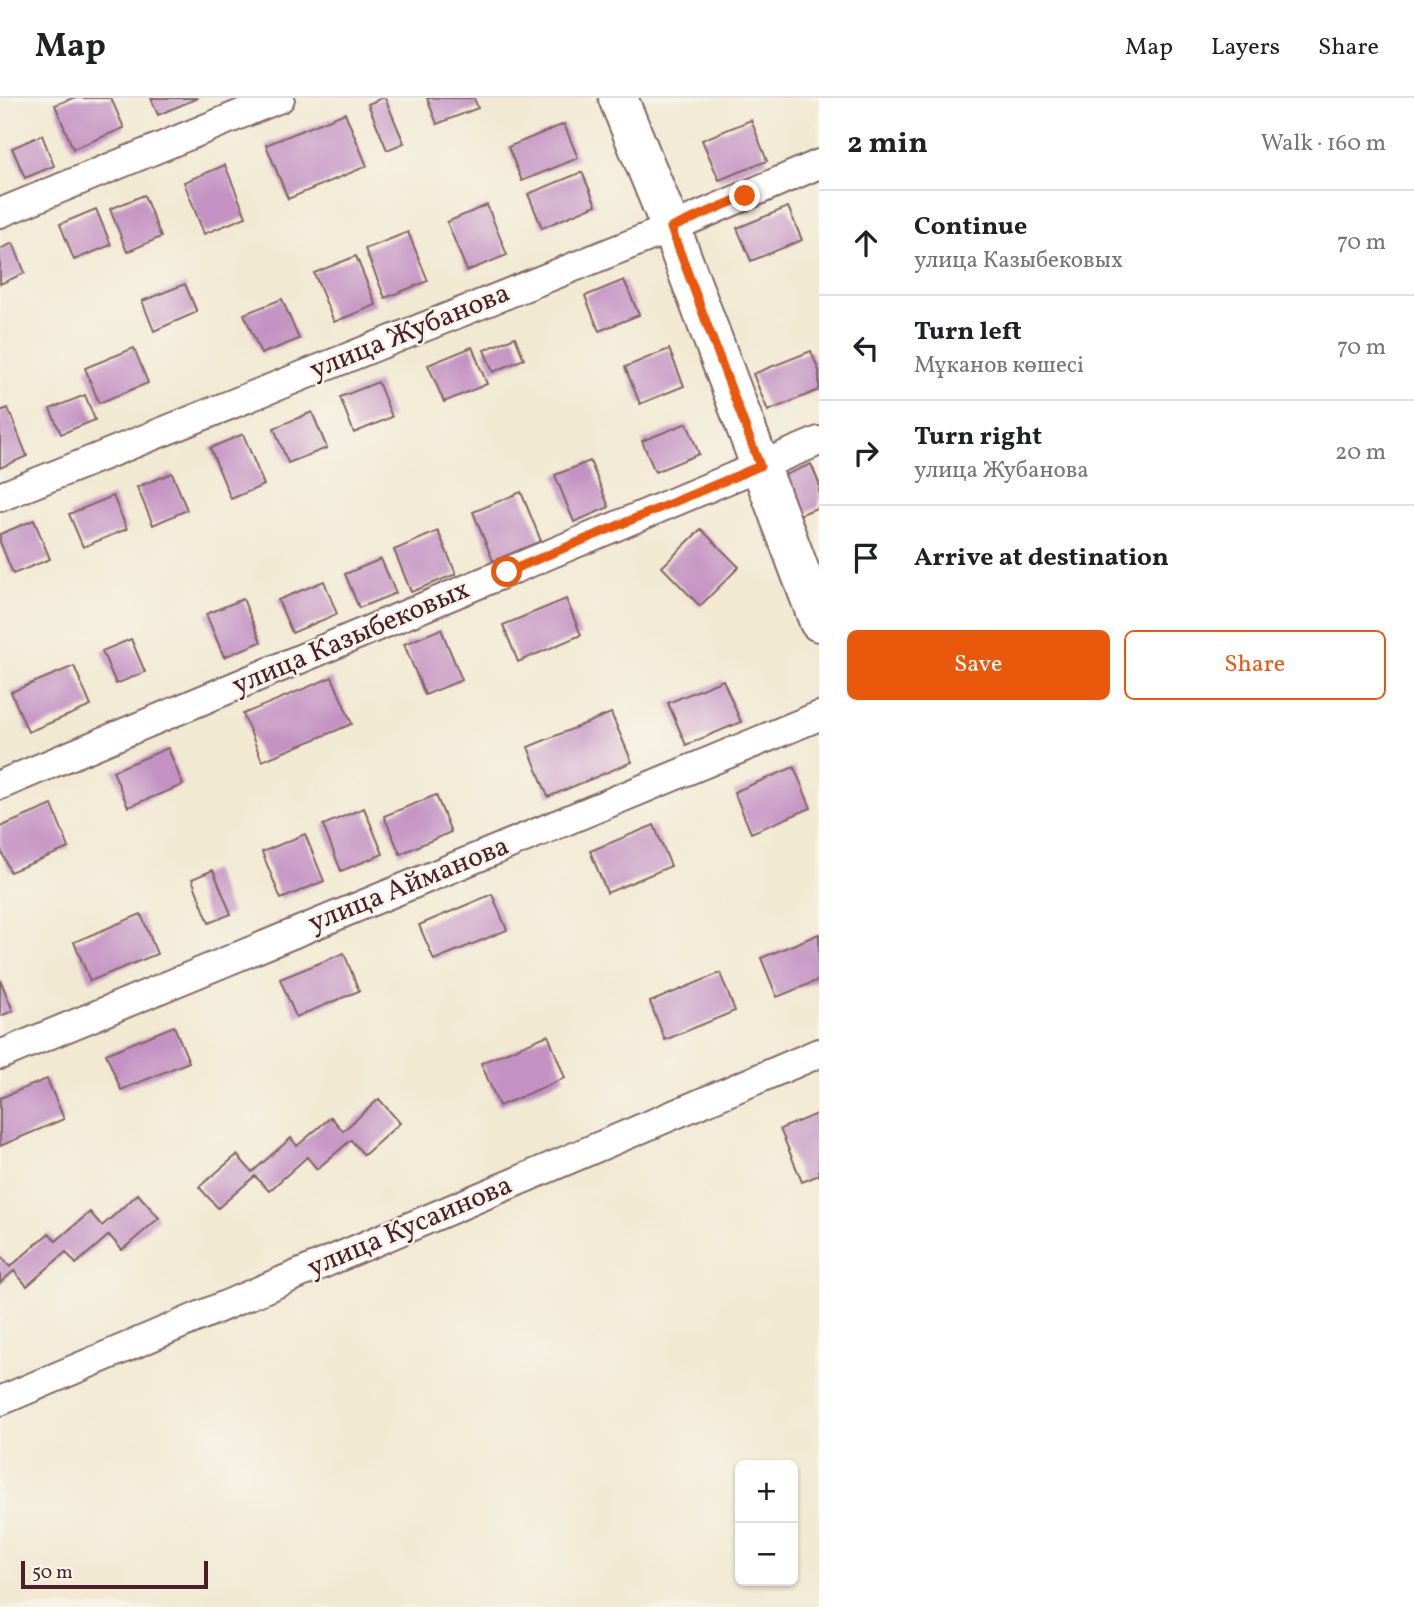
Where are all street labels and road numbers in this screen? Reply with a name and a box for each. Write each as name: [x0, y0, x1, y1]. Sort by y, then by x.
street label: улица Жубанова: [304, 274, 516, 390]
street label: улица Казыбековых: [226, 570, 476, 706]
street label: улица Айманова: [303, 827, 515, 943]
street label: улица Кусаинова: [302, 1166, 518, 1288]

